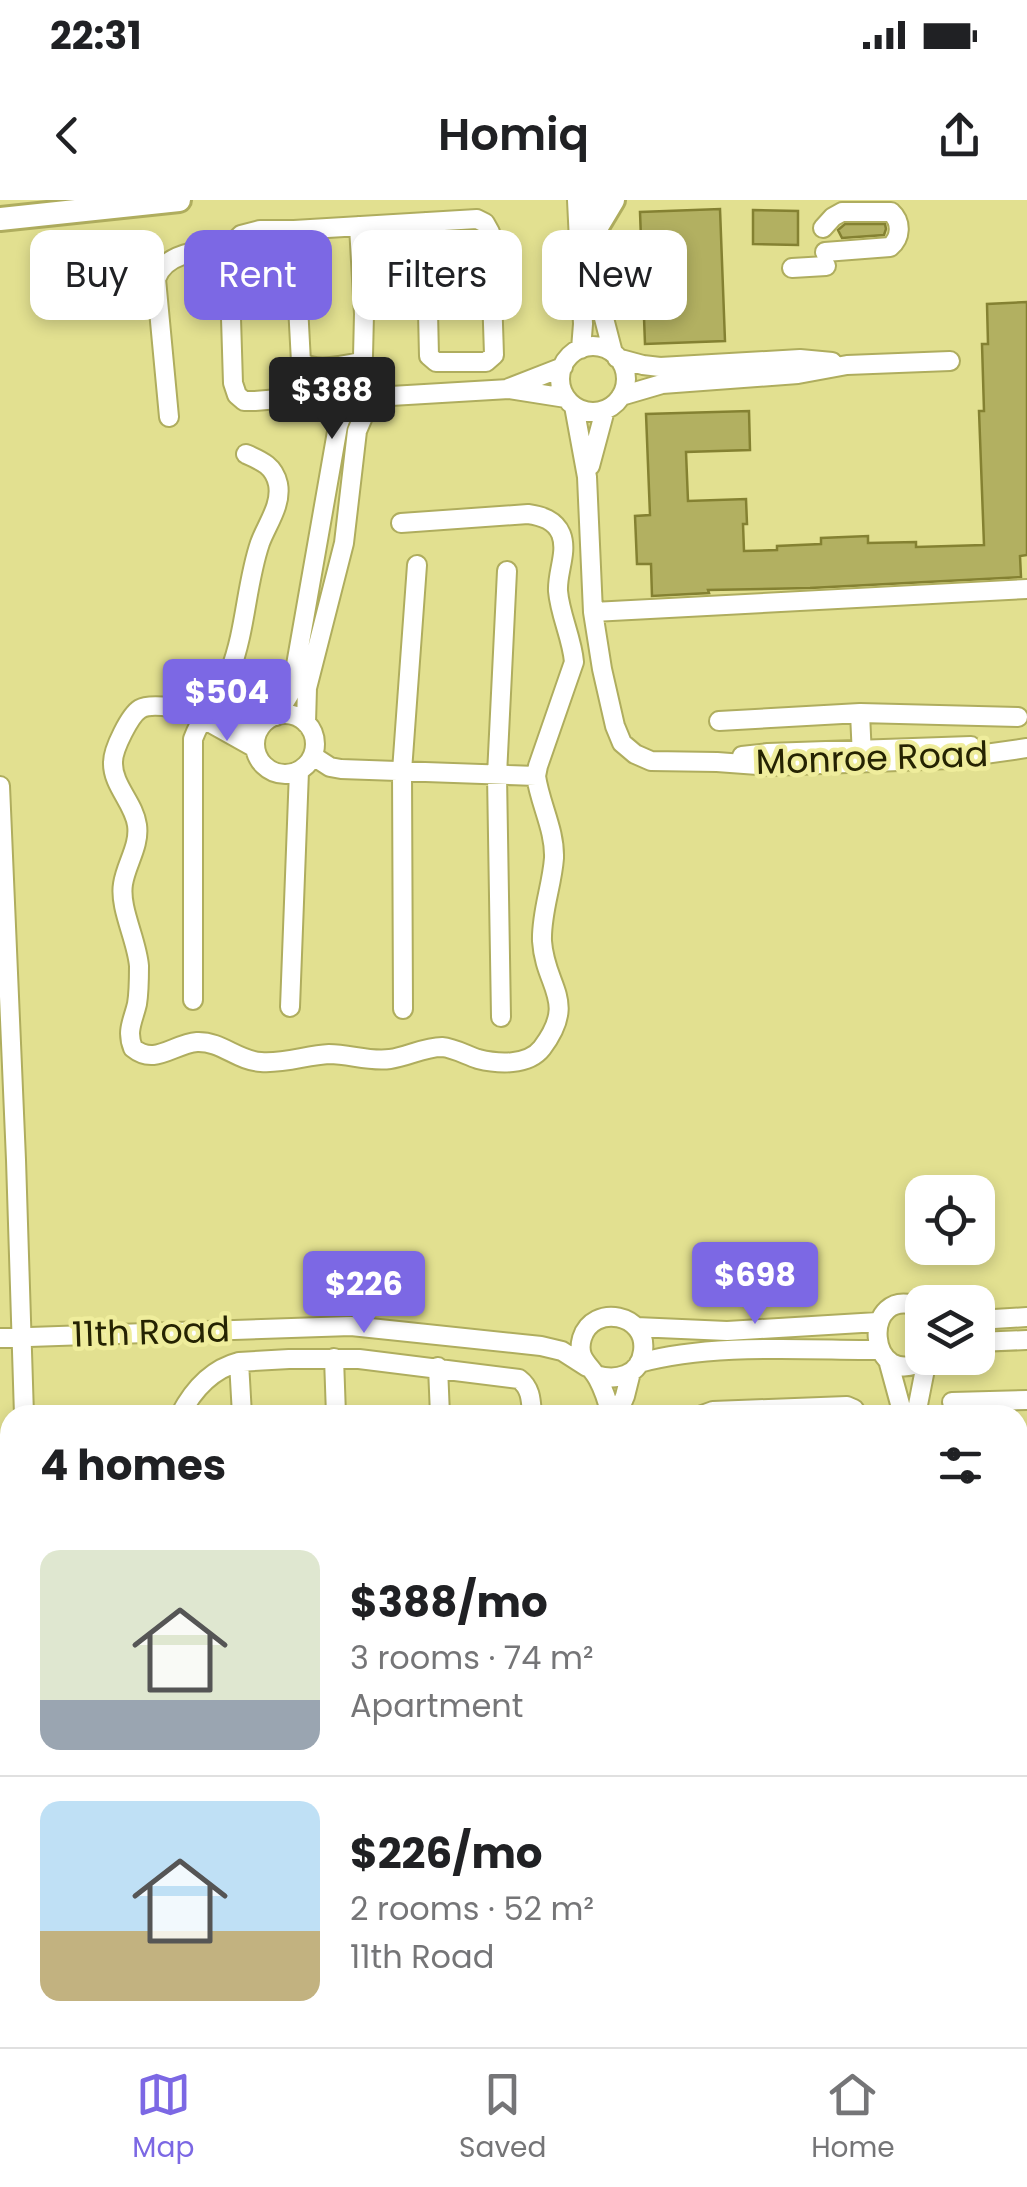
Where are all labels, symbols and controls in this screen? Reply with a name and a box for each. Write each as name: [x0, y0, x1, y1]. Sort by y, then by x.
text: 22:31: [50, 9, 141, 62]
text: Homiq: [438, 103, 589, 166]
icon: back: [40, 108, 95, 163]
icon: share: [932, 108, 987, 163]
chip: Buy: [30, 230, 164, 320]
chip: Rent: [184, 230, 332, 320]
chip: Filters: [352, 230, 522, 320]
chip: New: [542, 230, 687, 320]
pin: $388: [273, 357, 391, 442]
text: $388: [291, 367, 373, 412]
pin: $504: [168, 659, 286, 744]
text: $504: [185, 669, 269, 714]
street label: Monroe Road: [755, 729, 989, 786]
map controls: [905, 1175, 995, 1375]
button: locate: [905, 1175, 995, 1265]
pin: $698: [696, 1242, 814, 1327]
pin: $226: [305, 1251, 423, 1336]
text: $698: [714, 1252, 796, 1297]
text: $226: [325, 1261, 403, 1306]
button: layers: [905, 1285, 995, 1375]
street label: 11th Road: [71, 1304, 231, 1359]
text: 4 homes: [40, 1436, 226, 1495]
icon: filters: [933, 1438, 988, 1493]
text: $388/mo: [350, 1573, 548, 1632]
icon: home: [120, 1590, 240, 1710]
text: 3 rooms · 74 m²: [350, 1635, 594, 1680]
text: Apartment: [350, 1683, 523, 1728]
text: $226/mo: [350, 1824, 543, 1883]
icon: home: [120, 1841, 240, 1961]
text: 2 rooms · 52 m²: [350, 1886, 594, 1931]
text: 11th Road: [350, 1934, 494, 1979]
tab: Map: [132, 2067, 194, 2169]
tab: Saved: [459, 2067, 546, 2169]
tab: Home: [811, 2067, 895, 2169]

